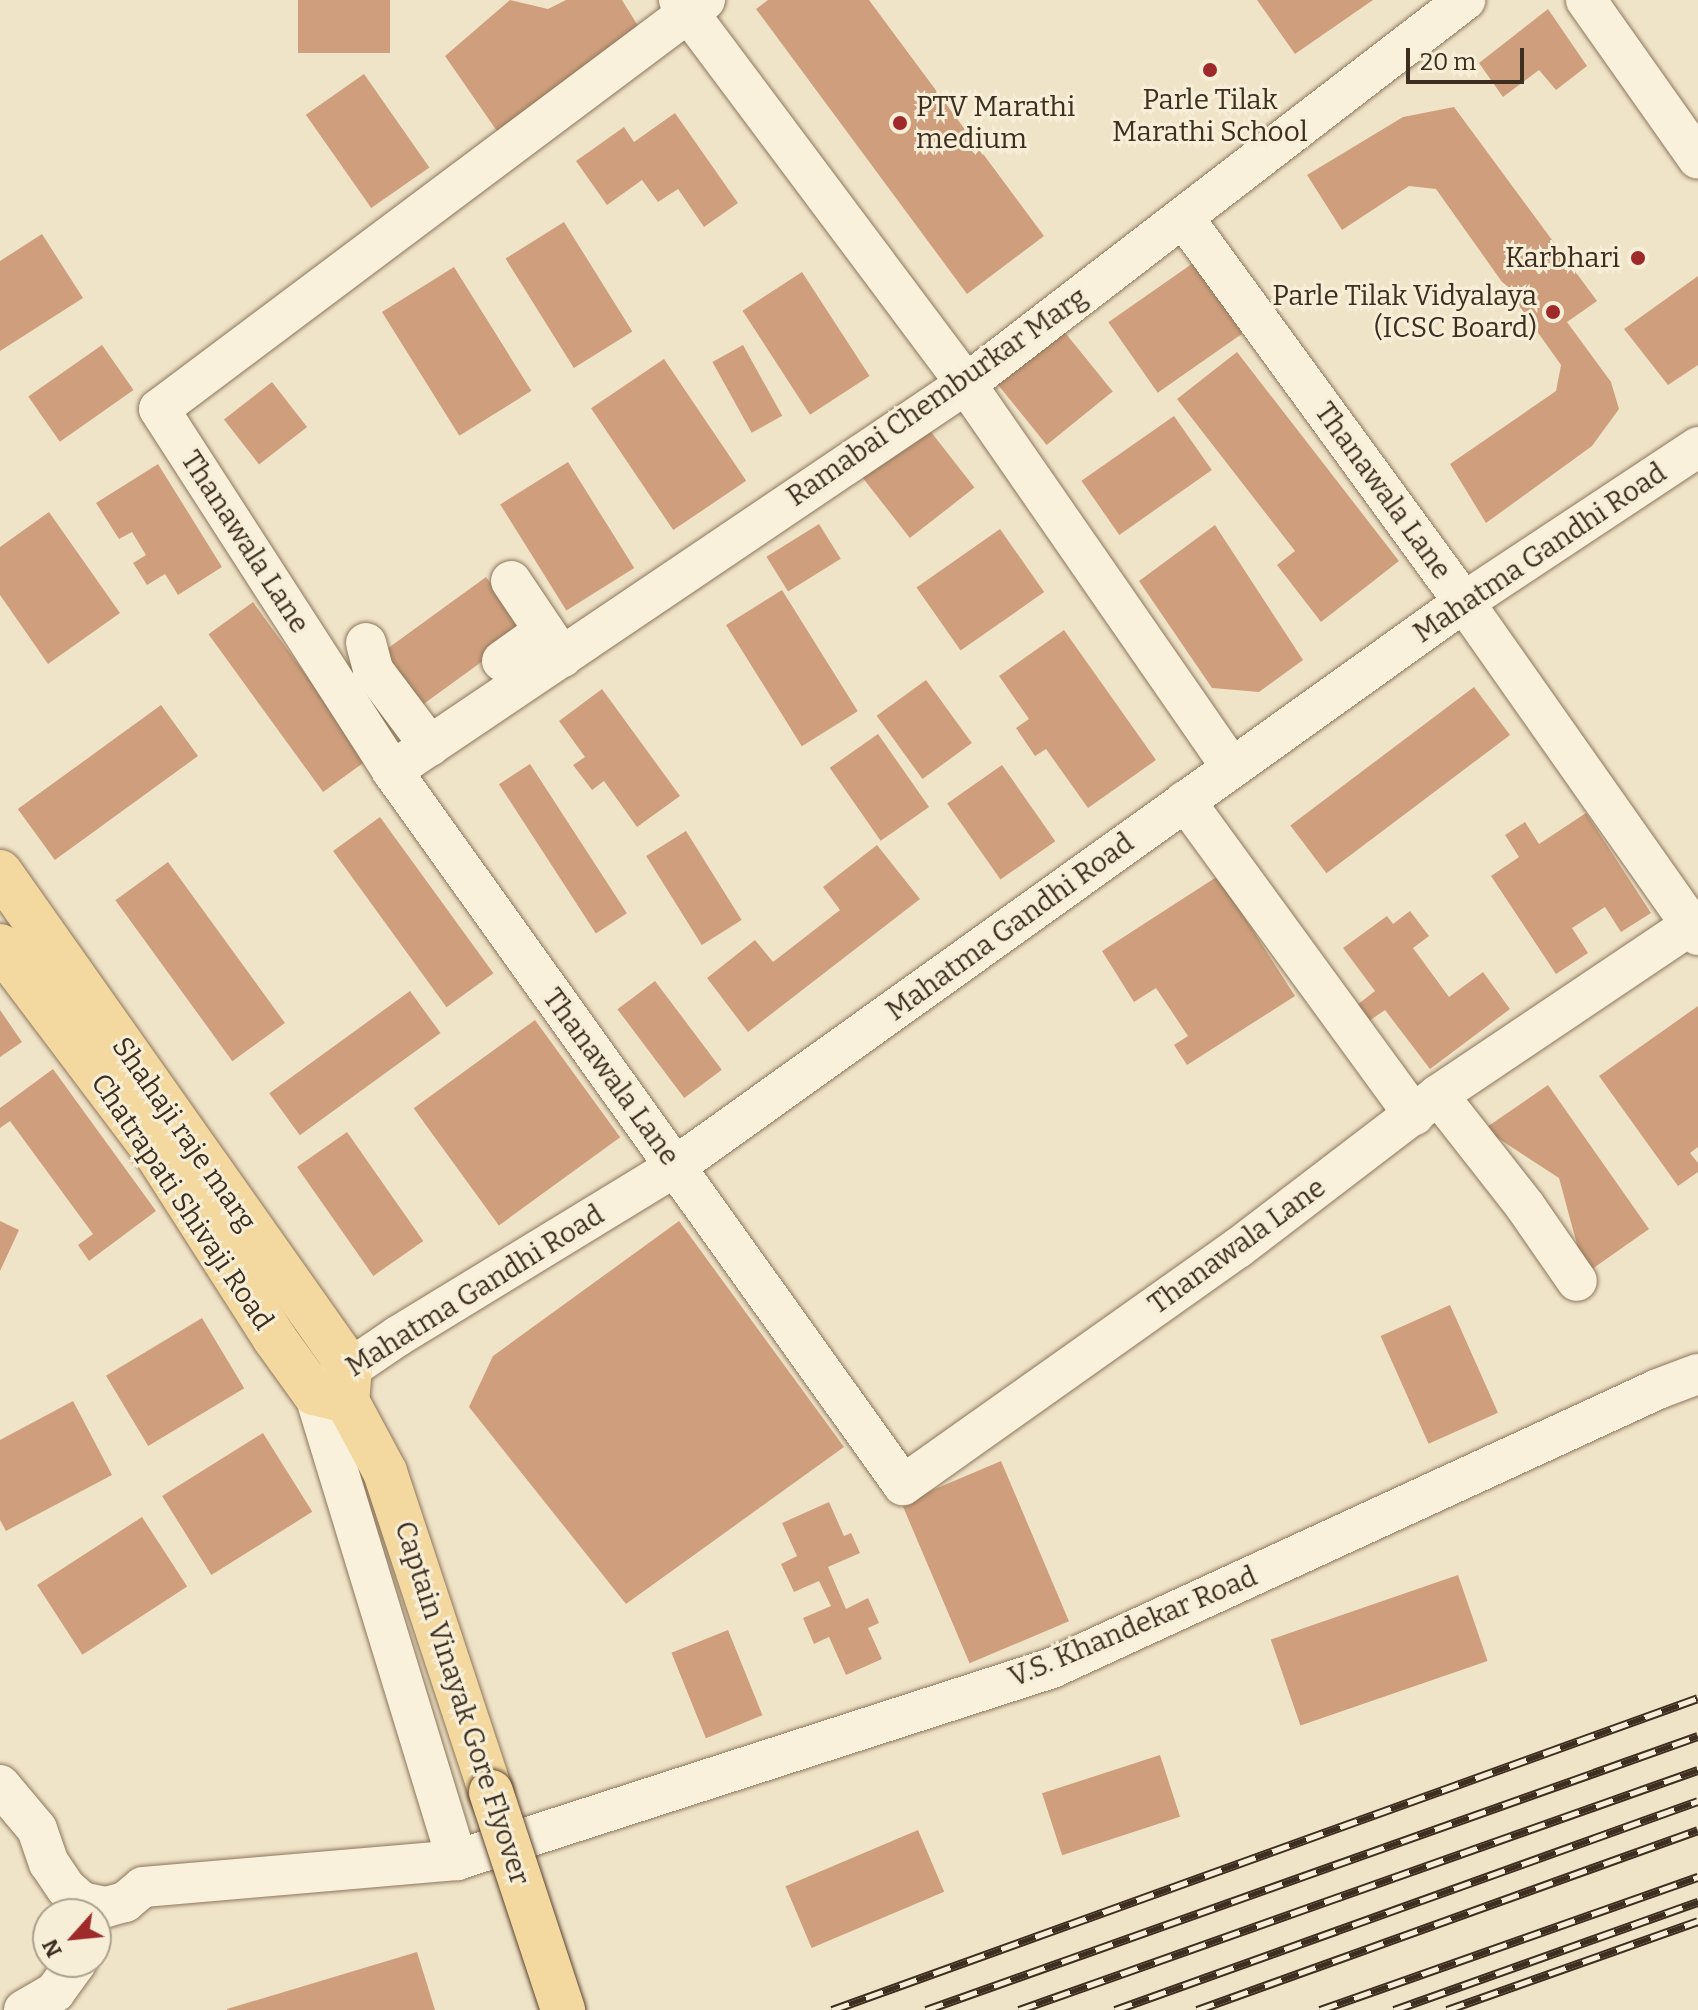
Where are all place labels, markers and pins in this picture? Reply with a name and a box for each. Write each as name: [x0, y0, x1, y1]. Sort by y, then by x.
marker: Parle Tilak Marathi School: [1201, 61, 1219, 79]
place label: Parle Tilak Marathi School: [1112, 83, 1308, 149]
place label: PTV Marathi medium: [916, 90, 1075, 156]
marker: PTV Marathi medium: [891, 114, 909, 132]
place label: Karbhari: [1505, 241, 1620, 275]
marker: Karbhari: [1627, 247, 1649, 269]
place label: Parle Tilak Vidyalaya (ICSC Board): [1272, 279, 1537, 345]
marker: Parle Tilak Vidyalaya (ICSC Board): [1544, 303, 1562, 321]

